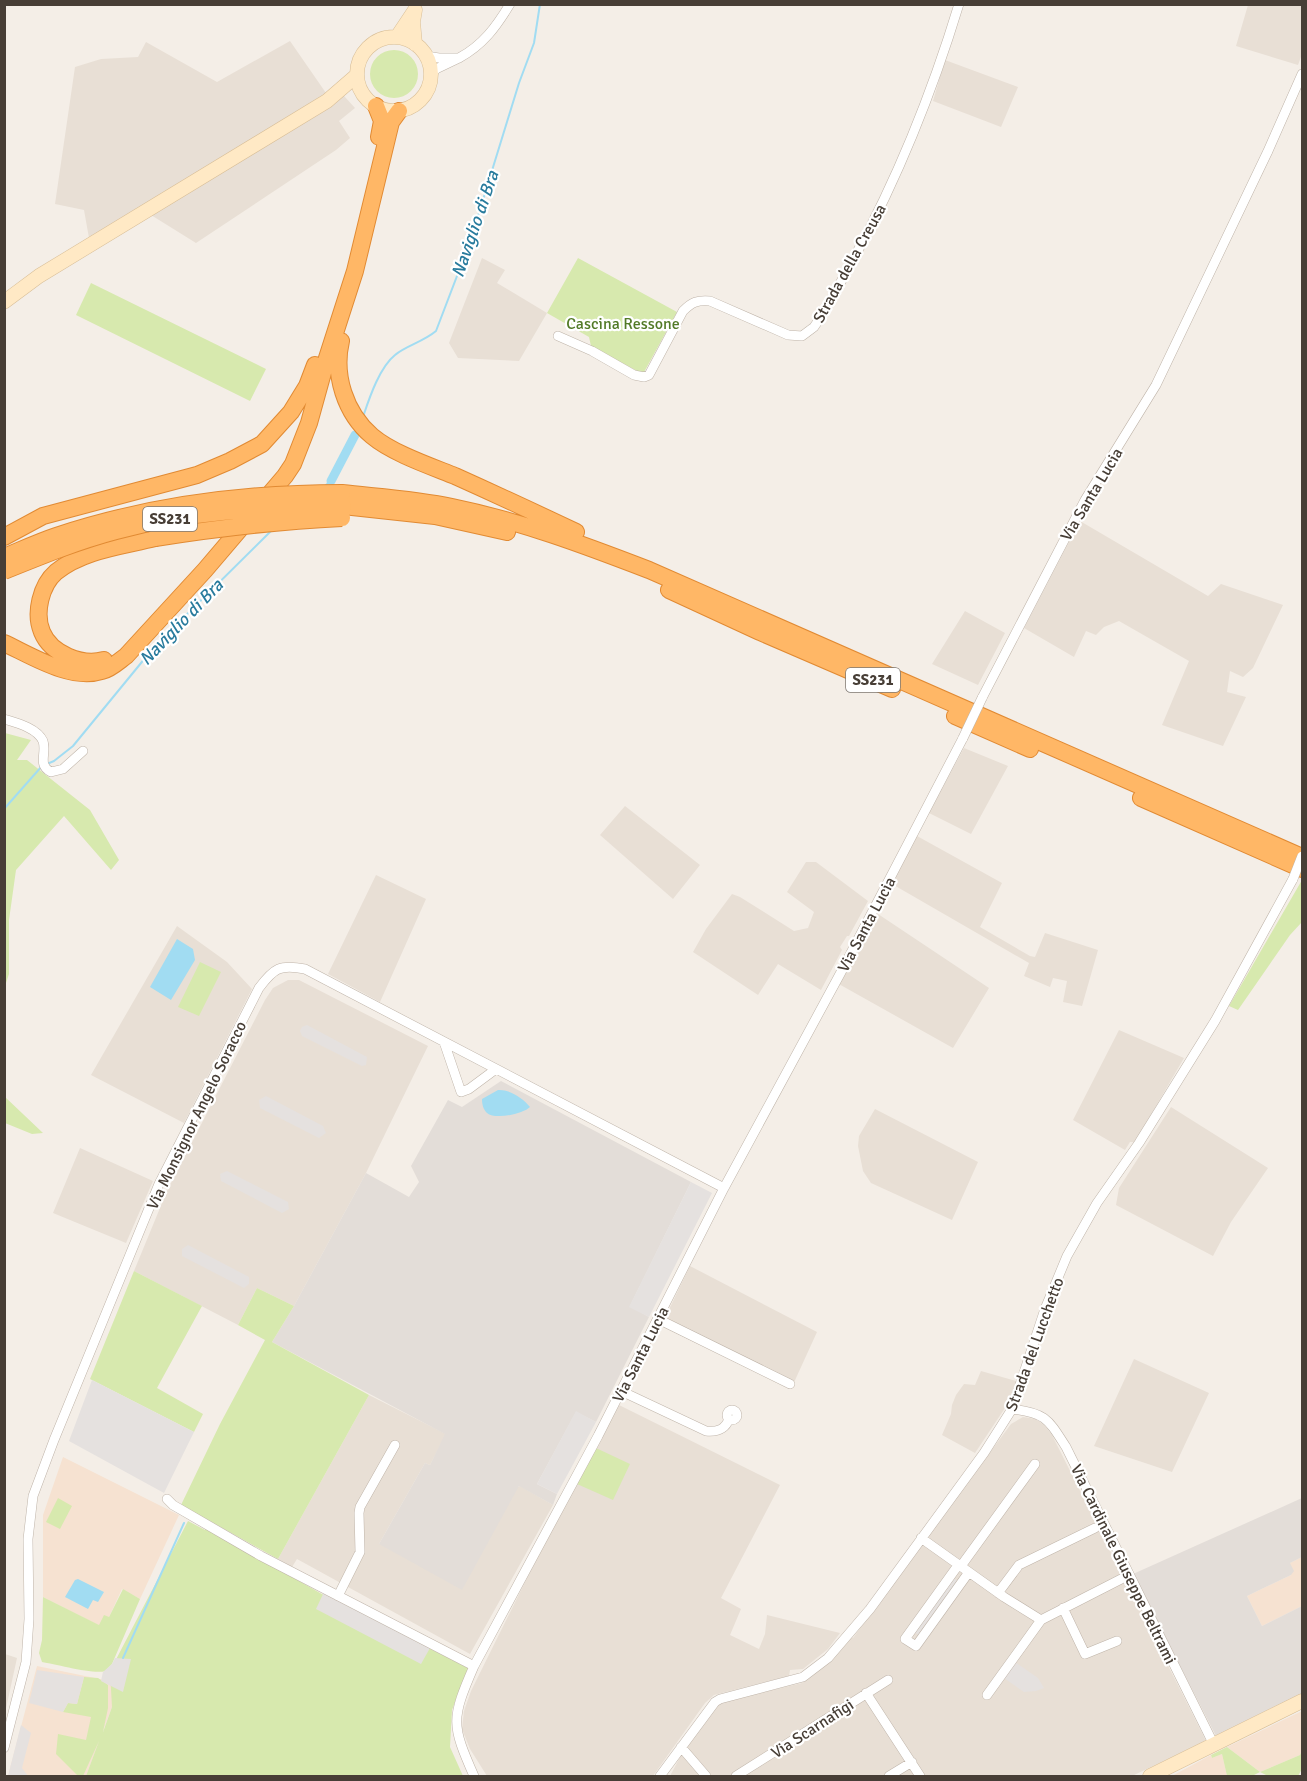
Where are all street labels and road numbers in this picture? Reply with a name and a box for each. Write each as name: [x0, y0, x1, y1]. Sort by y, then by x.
street label: Strada della Creusa: [809, 201, 891, 326]
street label: Via Santa Lucia: [1056, 444, 1127, 545]
road number: SS231: [143, 507, 197, 531]
road number: SS231: [846, 668, 900, 692]
street label: Via Santa Lucia: [833, 873, 900, 975]
street label: Via Monsignor Angelo Soracco: [143, 1018, 251, 1213]
street label: Strada del Lucchetto: [1001, 1275, 1068, 1414]
street label: Via Santa Lucia: [608, 1303, 674, 1406]
street label: Via Cardinale Giuseppe Beltrami: [1066, 1461, 1180, 1668]
street label: Via Scarnafigi: [767, 1695, 858, 1763]

